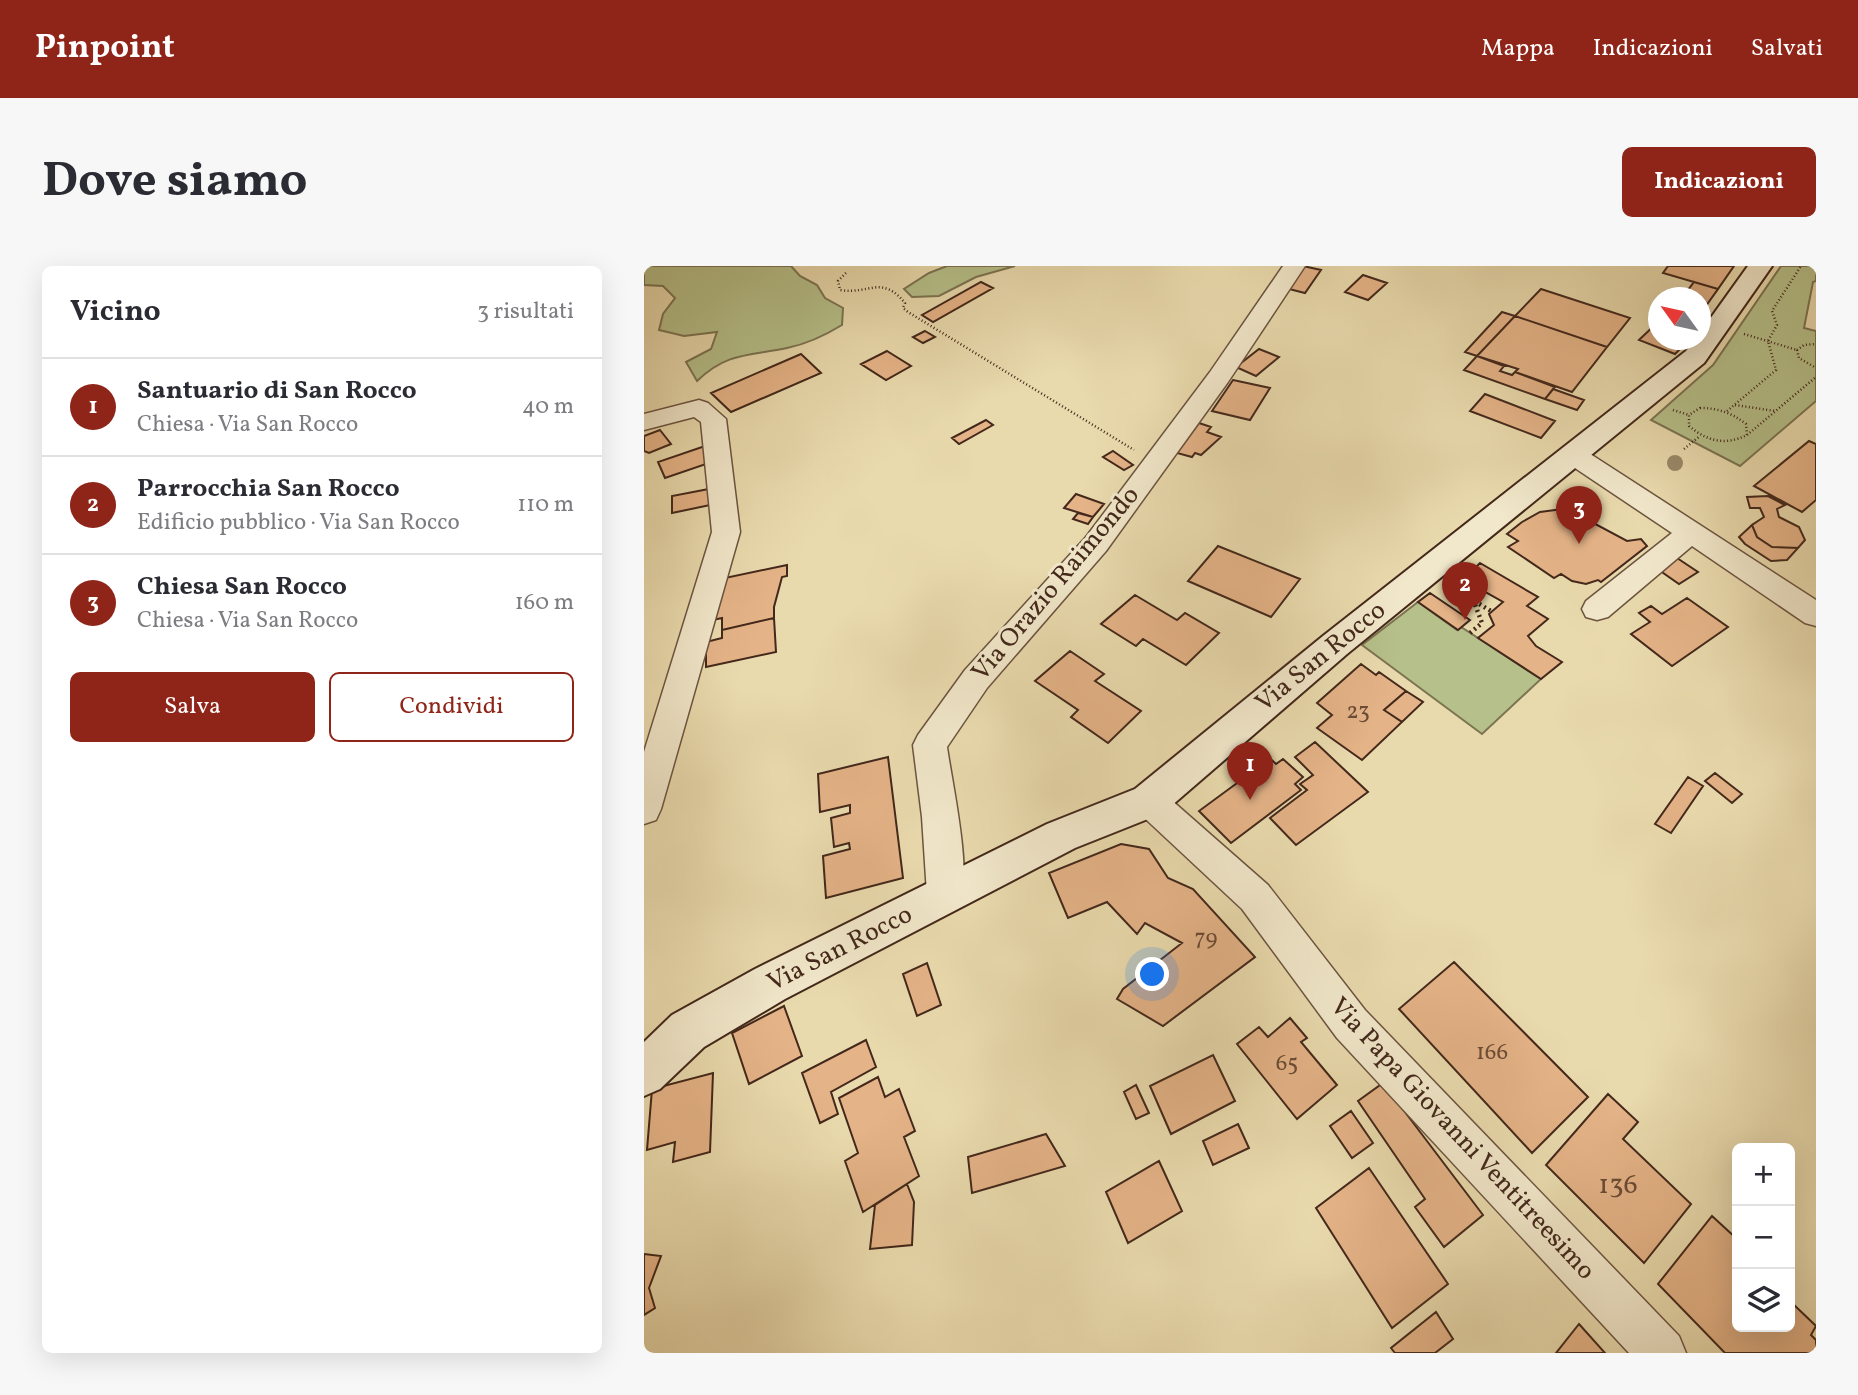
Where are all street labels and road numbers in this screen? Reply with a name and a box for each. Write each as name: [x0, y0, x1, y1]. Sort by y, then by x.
street label: Via Orazio Raimondo: [964, 479, 1148, 689]
street label: Via San Rocco: [1248, 593, 1394, 721]
street label: Via San Rocco: [761, 897, 919, 1001]
street label: Via Papa Giovanni Ventitreesimo: [1321, 990, 1603, 1288]

